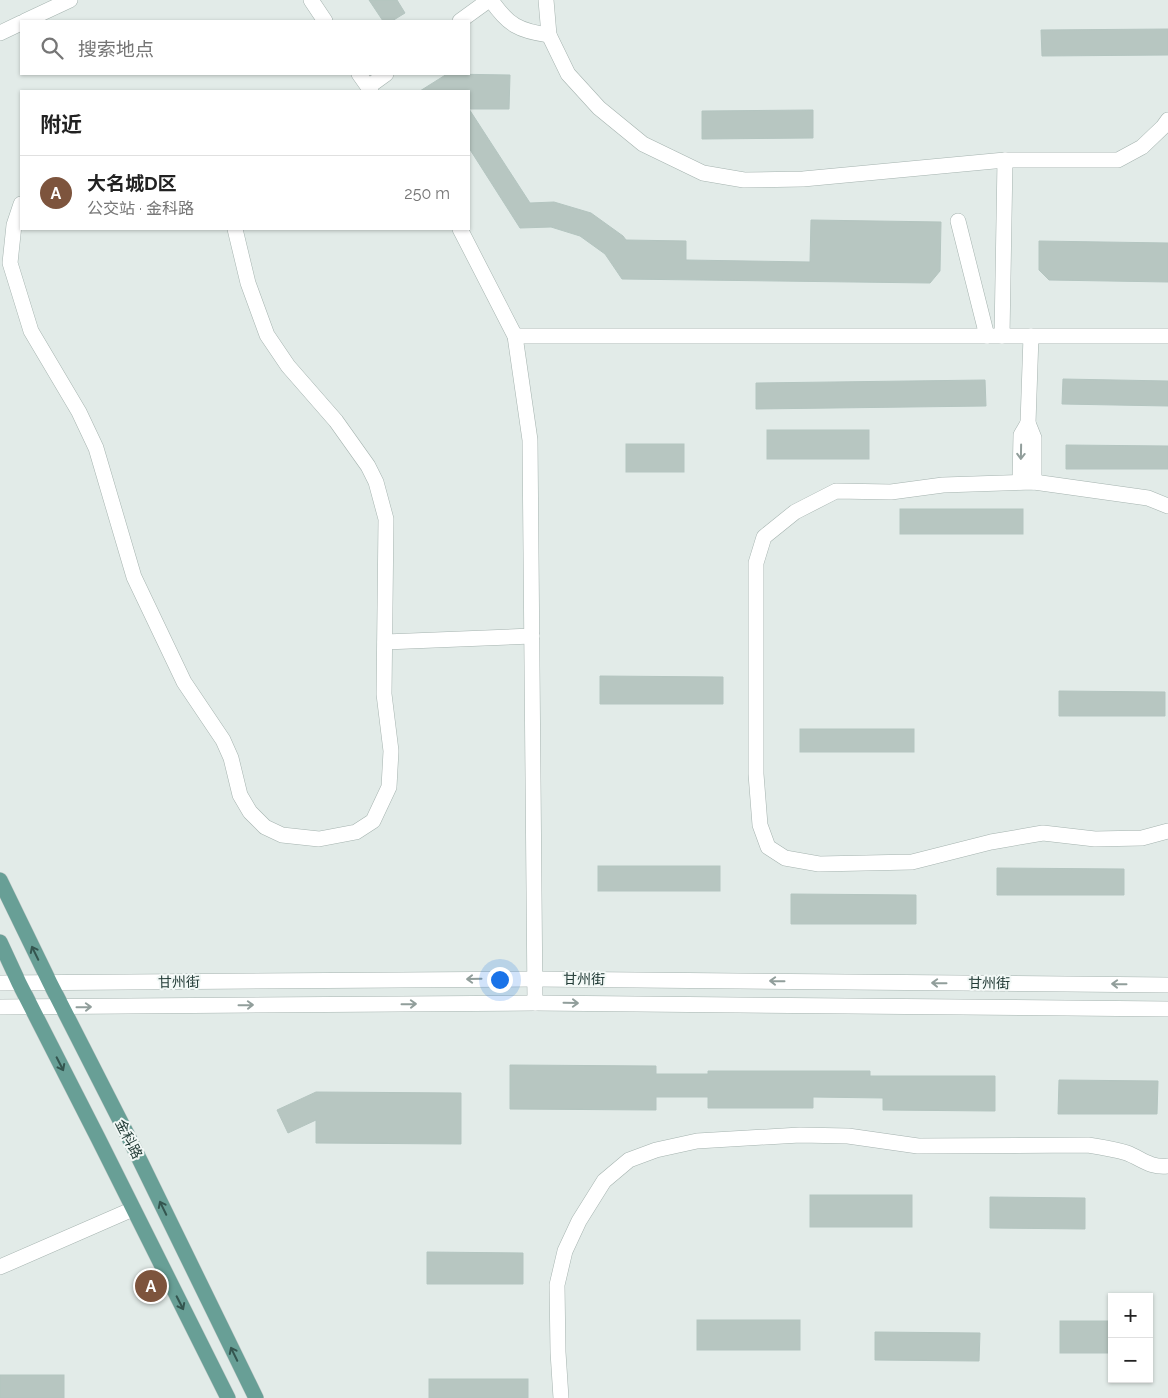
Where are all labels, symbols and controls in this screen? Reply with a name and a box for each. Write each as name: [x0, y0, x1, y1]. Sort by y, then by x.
search box: [20, 20, 470, 75]
icon: search: [38, 34, 66, 62]
text: 搜索地点: [78, 38, 154, 60]
text: 附近: [40, 112, 82, 137]
text: 大名城D区: [87, 172, 177, 194]
text: A: [51, 184, 61, 203]
text: 250 m: [404, 184, 450, 203]
text: 公交站 · 金科路: [87, 199, 194, 218]
one-way arrow: [1016, 443, 1026, 459]
one-way arrow: [30, 946, 40, 961]
your location: [487, 967, 513, 993]
street label: 甘州街: [563, 971, 605, 987]
street label: 甘州街: [158, 974, 200, 990]
one-way arrow: [467, 974, 483, 984]
street label: 甘州街: [968, 975, 1010, 991]
one-way arrow: [769, 976, 786, 986]
one-way arrow: [932, 978, 948, 988]
one-way arrow: [1112, 979, 1128, 989]
one-way arrow: [562, 998, 579, 1008]
one-way arrow: [400, 999, 416, 1009]
one-way arrow: [238, 1001, 254, 1010]
one-way arrow: [75, 1002, 91, 1012]
one-way arrow: [56, 1056, 65, 1071]
street label: 金科路: [112, 1117, 146, 1161]
one-way arrow: [158, 1201, 167, 1216]
pin: A: [135, 1267, 167, 1305]
map controls: [1108, 1293, 1153, 1383]
button: +: [1108, 1293, 1153, 1338]
one-way arrow: [176, 1295, 185, 1310]
button: −: [1108, 1338, 1153, 1383]
one-way arrow: [229, 1347, 238, 1362]

